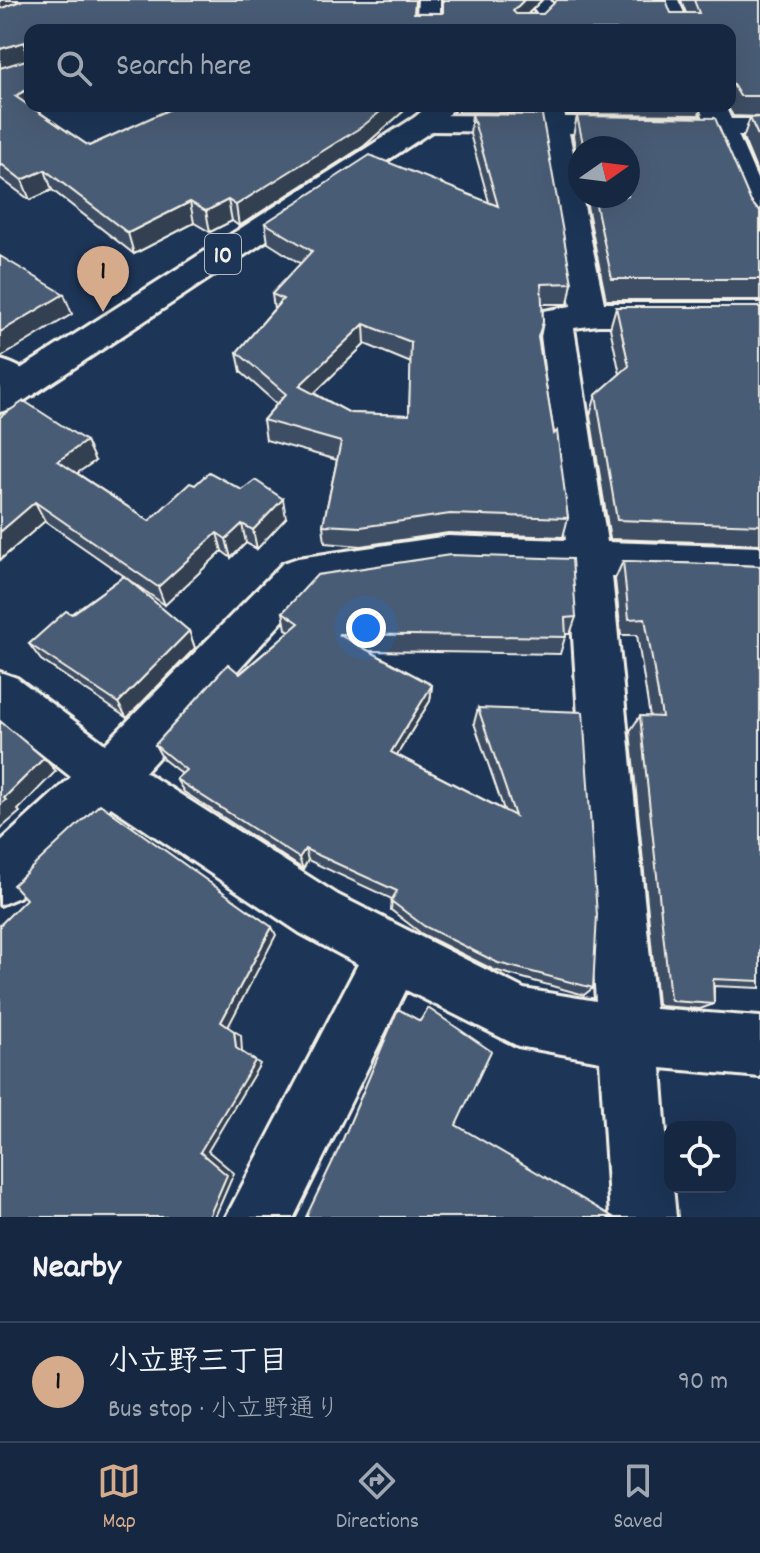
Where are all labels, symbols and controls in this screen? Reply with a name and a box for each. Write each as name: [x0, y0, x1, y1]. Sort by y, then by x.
search box: [24, 24, 736, 112]
icon: search: [52, 46, 96, 90]
text: Search here: [116, 47, 252, 90]
north arrow: [568, 136, 640, 208]
road number: 10: [205, 234, 241, 274]
pin: 1: [77, 246, 129, 312]
your location: [346, 608, 386, 648]
map controls: [664, 1121, 736, 1193]
button: locate: [664, 1121, 736, 1193]
text: Nearby: [32, 1245, 121, 1294]
text: 小立野三丁目: [108, 1343, 288, 1386]
text: 1: [55, 1364, 61, 1401]
text: 90 m: [678, 1364, 728, 1401]
text: Bus stop · 小立野通り: [108, 1392, 340, 1429]
tab: Map: [97, 1459, 141, 1538]
tab: Directions: [336, 1459, 419, 1538]
tab: Saved: [614, 1459, 663, 1538]

